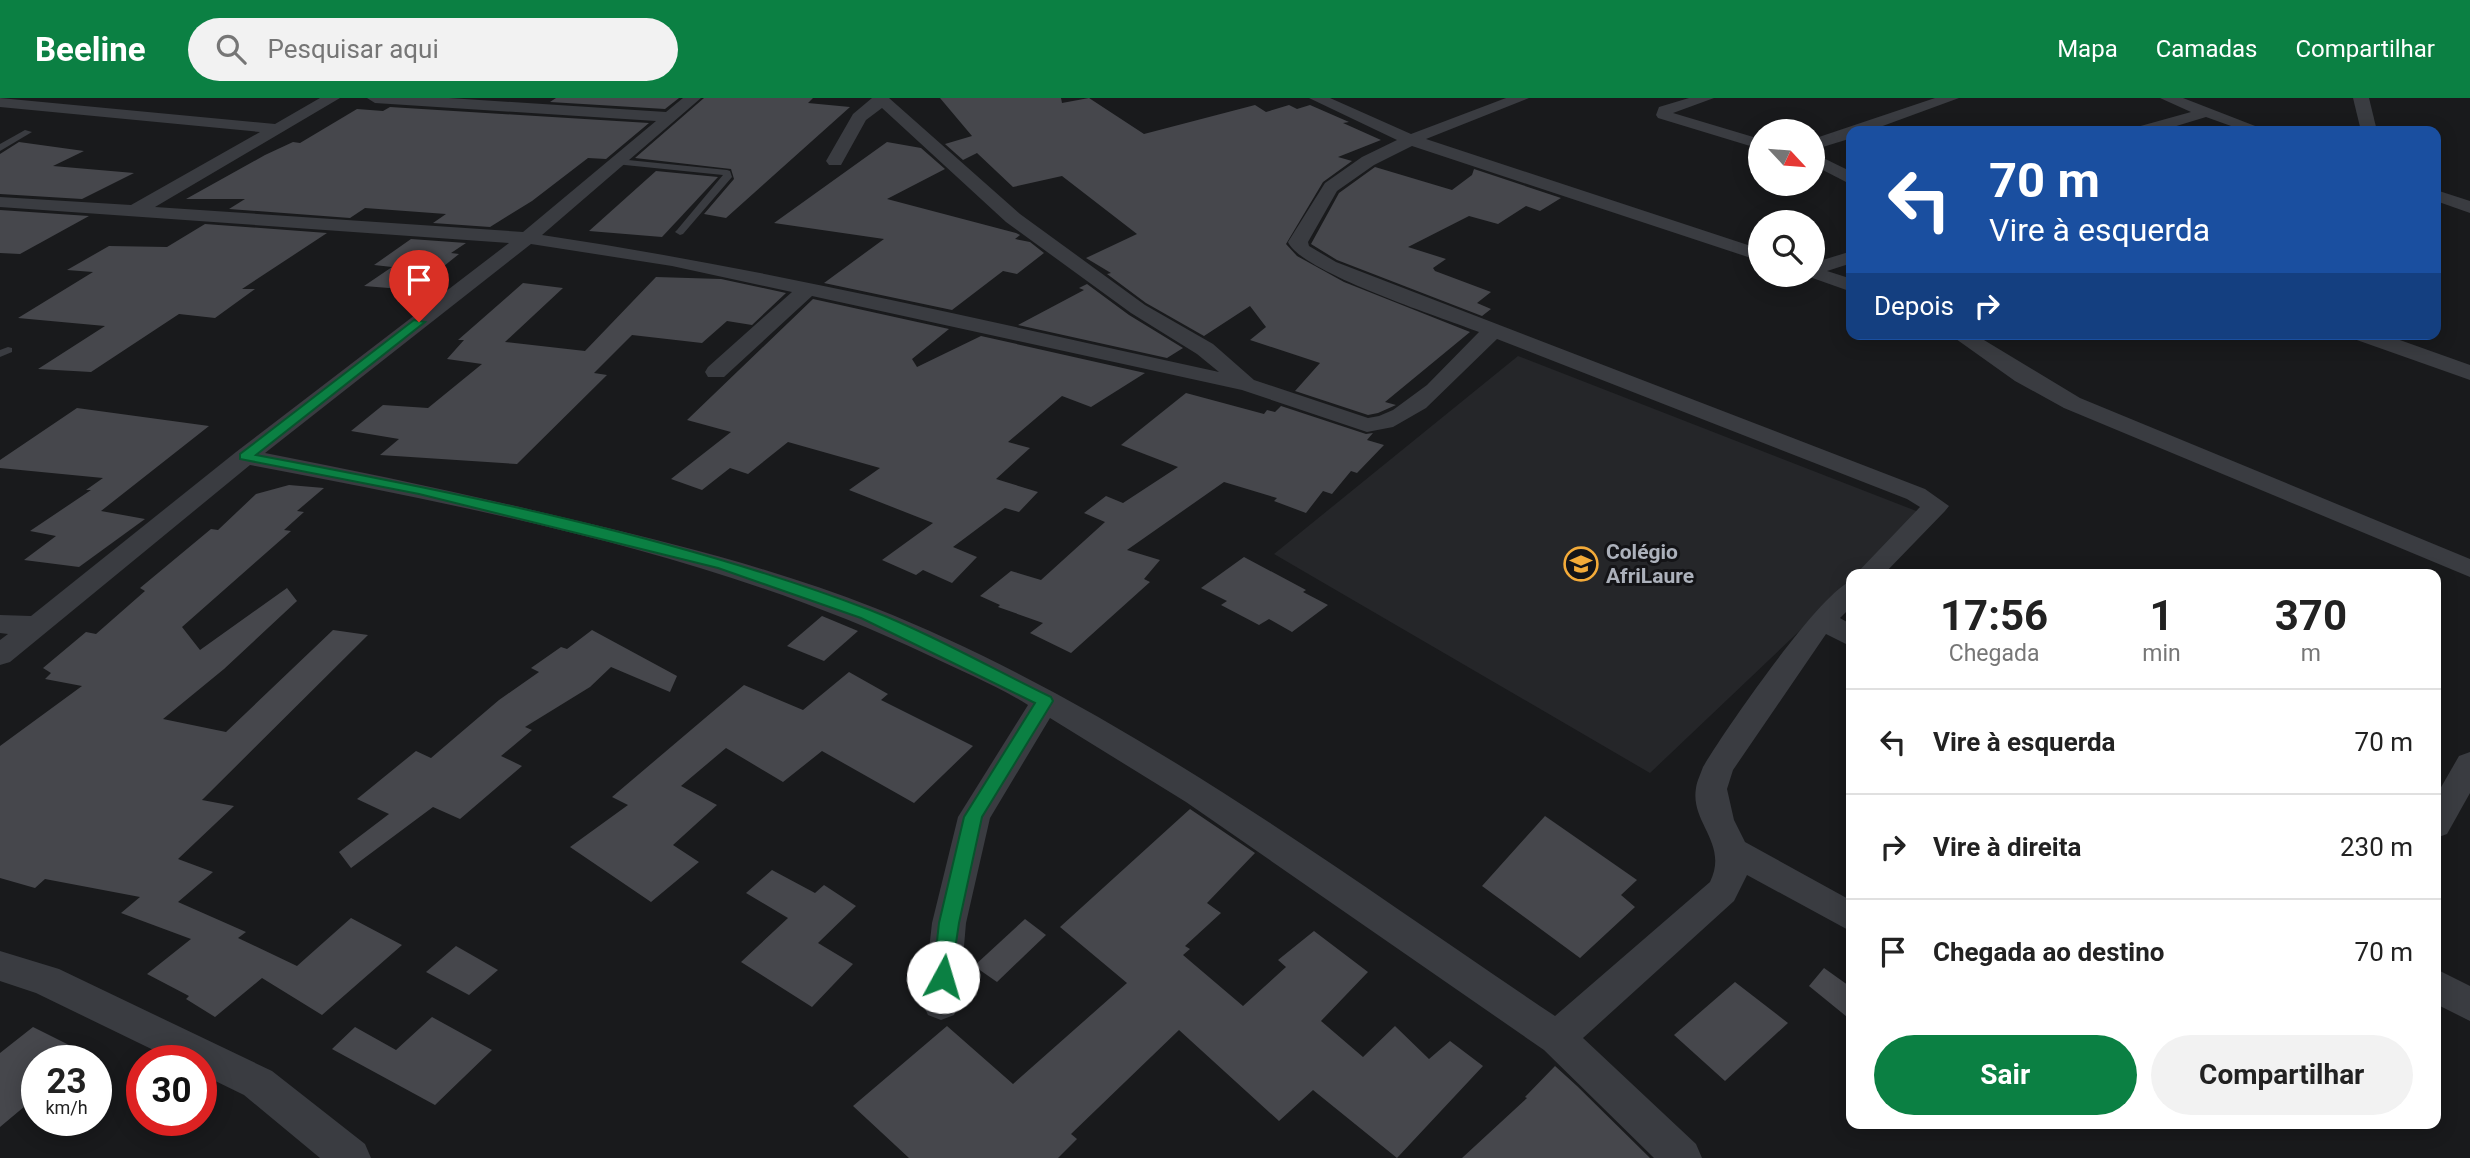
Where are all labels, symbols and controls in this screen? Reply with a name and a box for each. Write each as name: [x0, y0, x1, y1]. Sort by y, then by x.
search box: [188, 18, 678, 81]
text: Beeline: [35, 30, 146, 69]
icon: search: [212, 30, 250, 68]
text: Pesquisar aqui: [268, 34, 439, 64]
text: Mapa: [2057, 35, 2118, 63]
text: Camadas: [2156, 35, 2257, 63]
text: Compartilhar: [2295, 35, 2435, 63]
north arrow: [1748, 119, 1825, 196]
map controls: [1748, 119, 1825, 287]
text: 70 m: [1989, 152, 2100, 209]
icon: left: [1874, 154, 1965, 245]
button: search: [1748, 210, 1825, 287]
text: Vire à esquerda: [1989, 211, 2210, 249]
pin: [389, 250, 449, 322]
icon: arrive: [400, 261, 438, 299]
icon: right: [1968, 287, 2006, 325]
text: Depois: [1874, 291, 1954, 321]
place label: Colégio AfriLaure: [1606, 540, 1694, 588]
school or university icon: Colégio AfriLaure: [1562, 545, 1600, 583]
text: 17:56: [1940, 591, 2048, 640]
text: 1: [2149, 591, 2174, 640]
text: 370: [2275, 591, 2347, 640]
text: Chegada: [1949, 640, 2039, 667]
text: min: [2142, 640, 2181, 667]
text: m: [2301, 640, 2321, 667]
icon: left: [1874, 723, 1912, 761]
text: Vire à esquerda: [1933, 727, 2116, 757]
text: 70 m: [2355, 727, 2413, 757]
icon: right: [1874, 828, 1912, 866]
text: Vire à direita: [1933, 832, 2081, 862]
text: 230 m: [2340, 832, 2413, 862]
icon: arrive: [1874, 933, 1912, 971]
text: Chegada ao destino: [1933, 937, 2164, 967]
text: 70 m: [2355, 937, 2413, 967]
position arrow: [906, 940, 980, 1014]
button: Sair: [1874, 1035, 2137, 1115]
button: Compartilhar: [2151, 1035, 2413, 1115]
speed limit sign: 30: [126, 1045, 217, 1136]
text: 23: [46, 1061, 87, 1102]
text: km/h: [45, 1097, 88, 1118]

